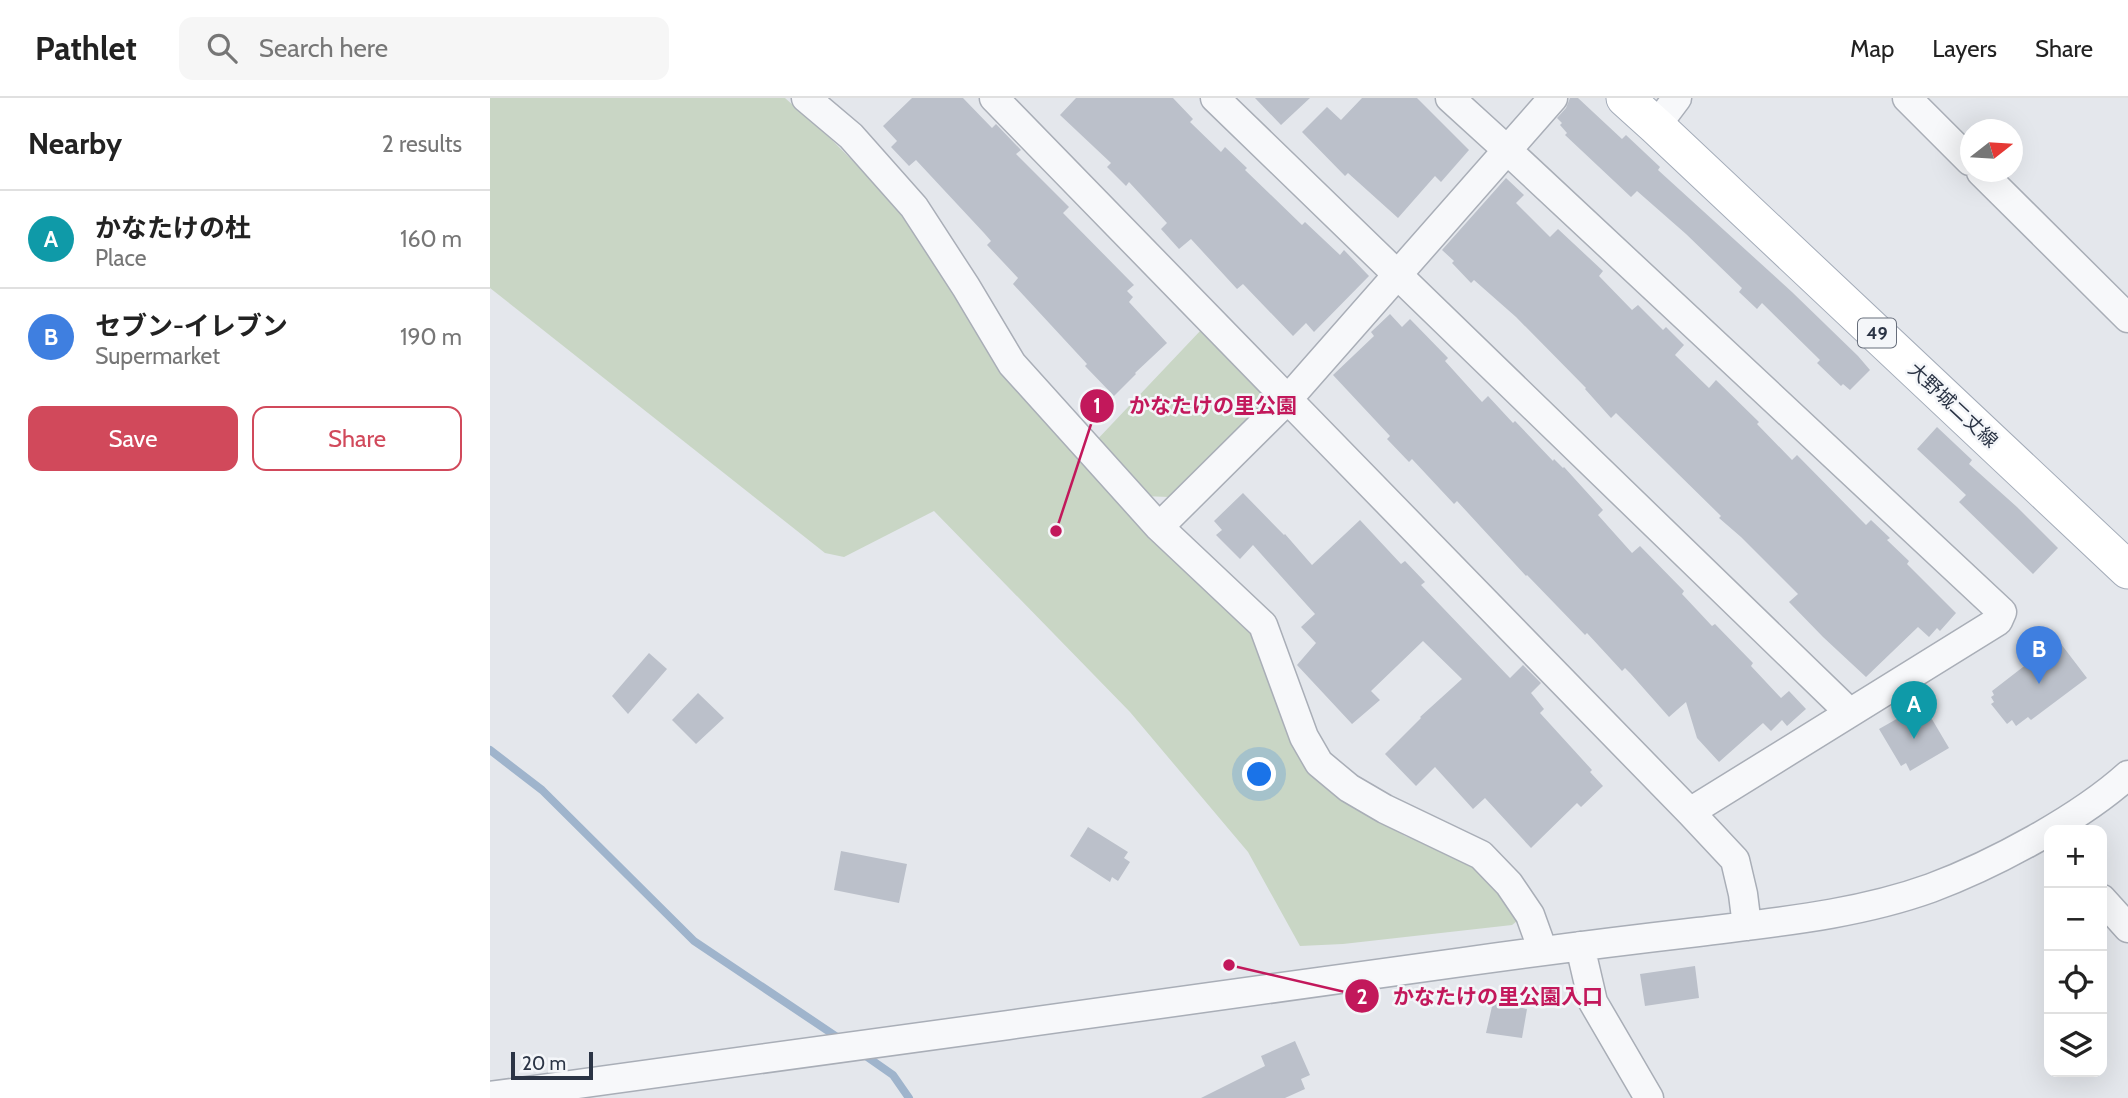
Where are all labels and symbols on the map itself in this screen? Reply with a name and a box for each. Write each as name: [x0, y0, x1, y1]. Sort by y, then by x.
north arrow: [1960, 119, 2023, 182]
road number: 49: [1858, 318, 1896, 347]
street label: 大野城二丈線: [1903, 358, 2003, 452]
callout: かなたけの里公園: [1080, 385, 1311, 427]
text: 1: [1093, 393, 1101, 418]
text: かなたけの里公園: [1129, 393, 1297, 418]
pin: B: [2016, 626, 2062, 684]
pin: A: [1891, 681, 1937, 739]
your location: [1242, 757, 1276, 791]
callout: かなたけの里公園入口: [1344, 975, 1617, 1017]
text: 2: [1356, 984, 1368, 1009]
text: かなたけの里公園入口: [1393, 984, 1603, 1009]
scale bar: [511, 1049, 593, 1081]

